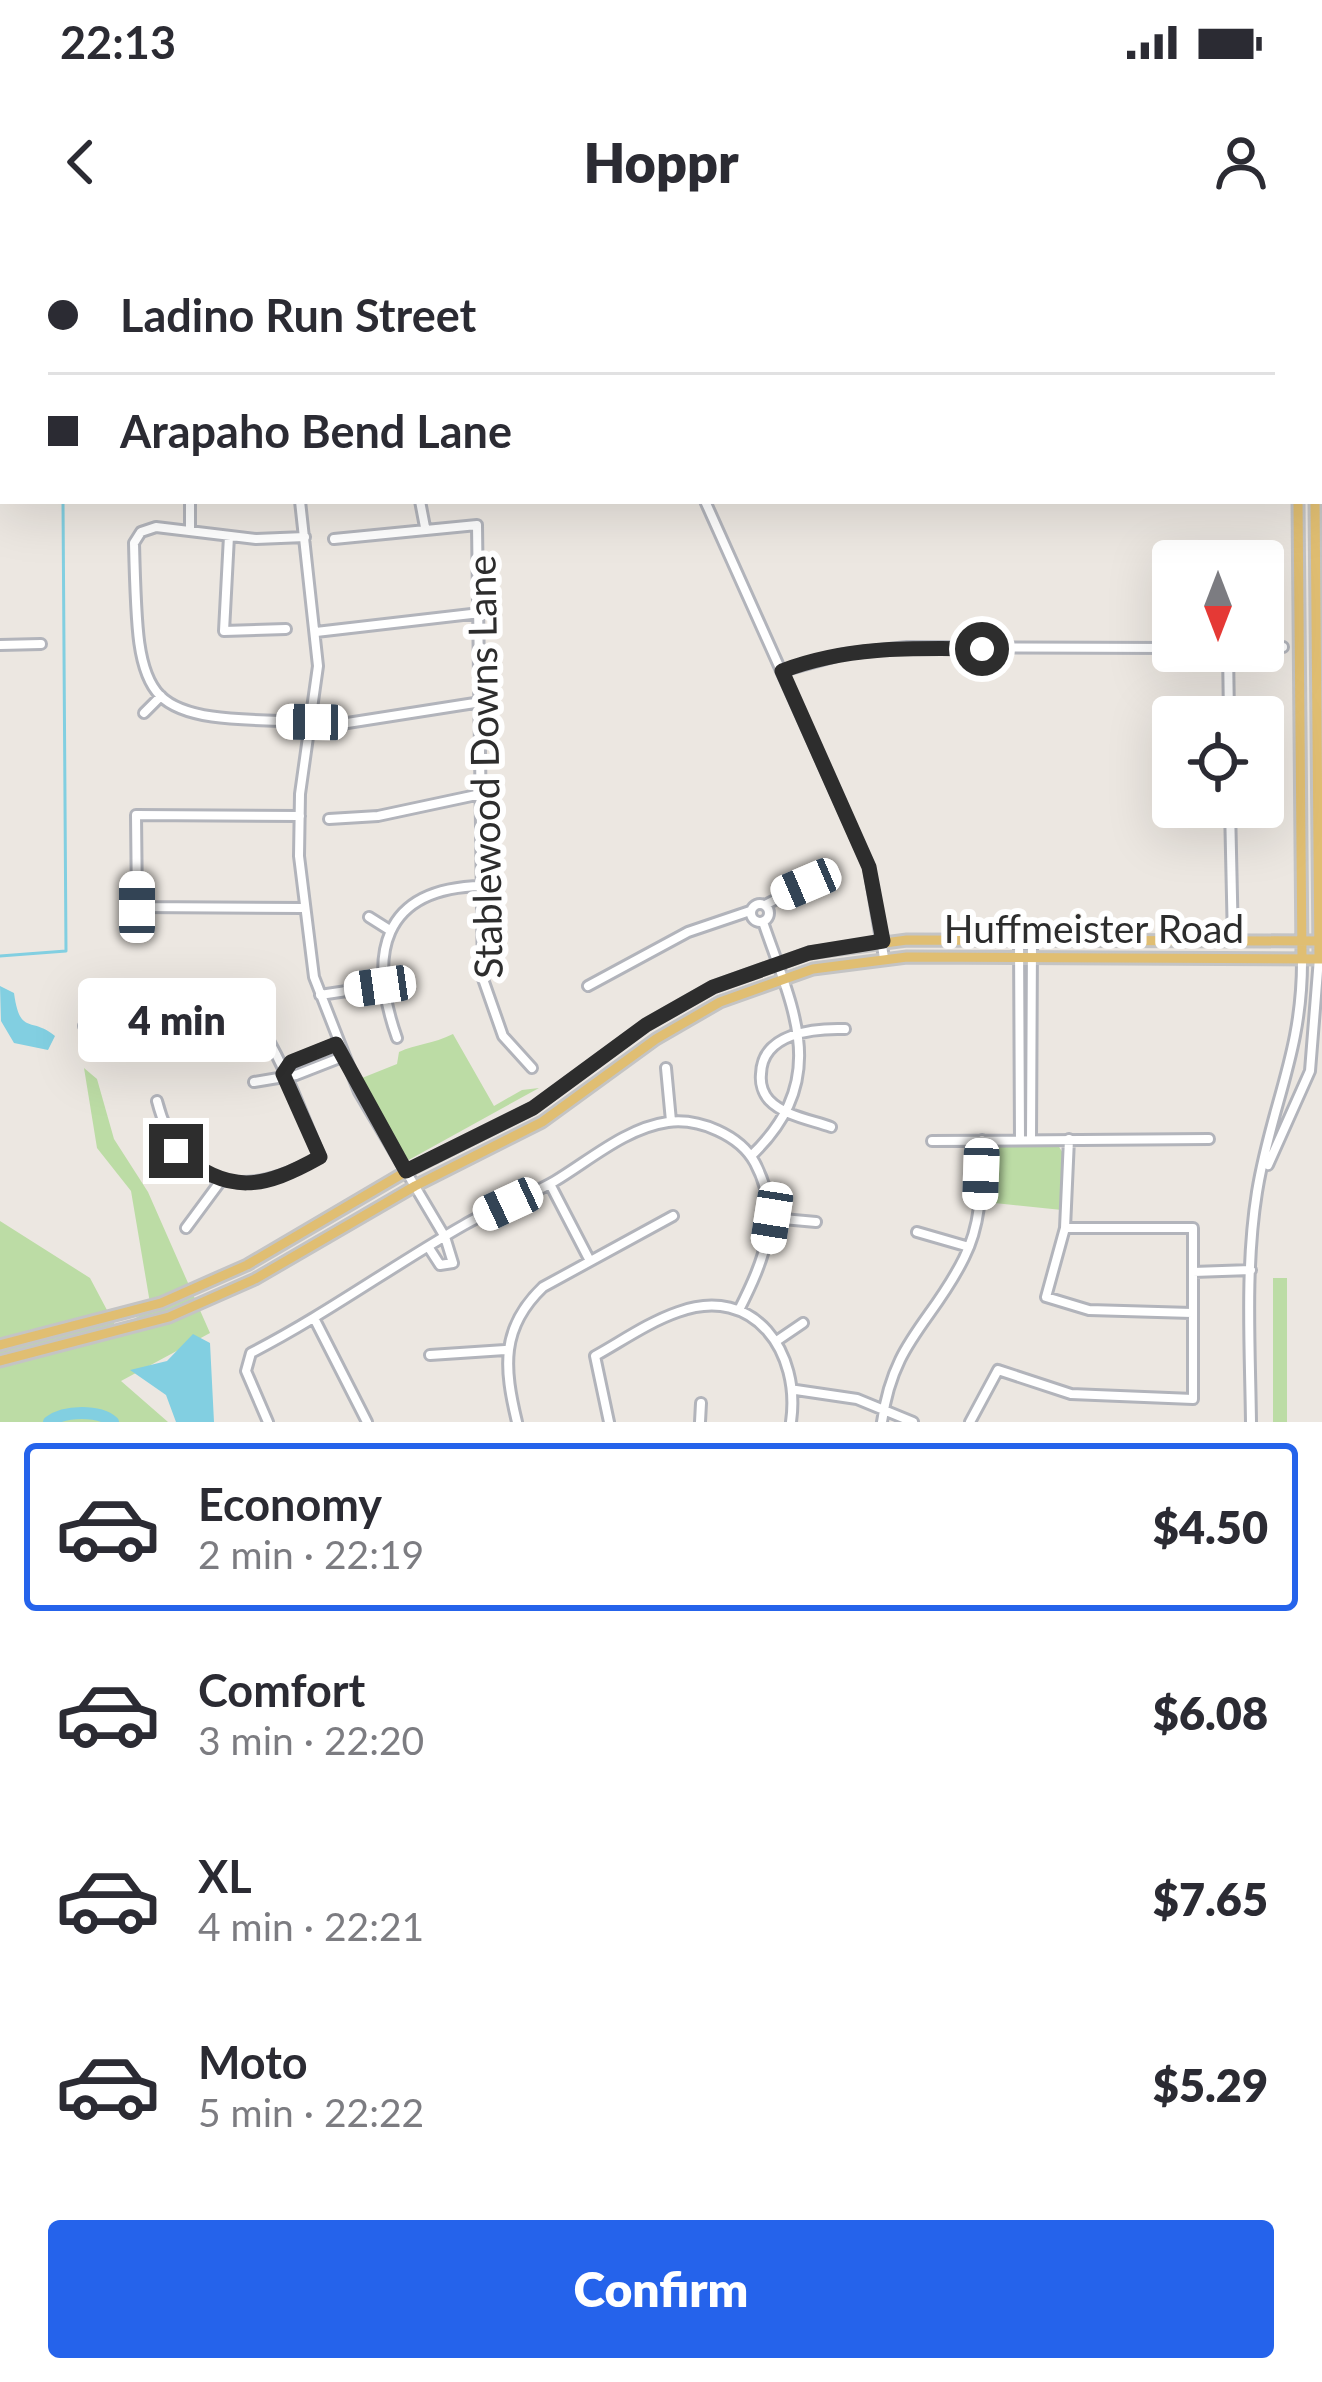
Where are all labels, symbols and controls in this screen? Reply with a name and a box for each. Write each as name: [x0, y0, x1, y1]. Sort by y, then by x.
text: 22:13: [60, 15, 176, 69]
icon: back: [48, 129, 114, 195]
icon: person: [1208, 129, 1274, 195]
text: Hoppr: [583, 130, 739, 195]
text: Ladino Run Street: [120, 288, 476, 342]
text: Arapaho Bend Lane: [120, 404, 512, 458]
north arrow: [1152, 540, 1284, 672]
map controls: [1152, 540, 1284, 828]
street label: Stablewood Downs Lane: [457, 555, 511, 979]
route start: [955, 622, 1009, 676]
button: locate: [1152, 696, 1284, 828]
car: [276, 703, 348, 741]
car: [766, 853, 846, 915]
car: [119, 871, 155, 943]
street label: Huffmeister Road: [944, 905, 1244, 951]
car: [342, 963, 418, 1009]
callout: 4 min: [77, 977, 275, 1061]
text: 4 min: [128, 997, 226, 1043]
route end: [149, 1124, 203, 1178]
car: [962, 1137, 1000, 1211]
car: [468, 1172, 548, 1236]
car: [749, 1180, 795, 1256]
icon: car: [54, 1473, 162, 1581]
text: Economy: [198, 1477, 382, 1531]
text: $4.50: [1153, 1500, 1268, 1554]
text: 2 min · 22:19: [198, 1531, 424, 1577]
icon: car: [54, 1659, 162, 1767]
text: Comfort: [198, 1663, 365, 1717]
text: $6.08: [1153, 1686, 1268, 1740]
text: 3 min · 22:20: [198, 1717, 424, 1763]
icon: car: [54, 1845, 162, 1953]
text: XL: [198, 1849, 252, 1903]
text: $7.65: [1153, 1872, 1268, 1926]
text: 4 min · 22:21: [198, 1903, 424, 1949]
icon: car: [54, 2031, 162, 2139]
text: Moto: [198, 2035, 308, 2089]
text: $5.29: [1153, 2058, 1268, 2112]
text: 5 min · 22:22: [198, 2089, 424, 2135]
button: Confirm: [48, 2220, 1274, 2358]

